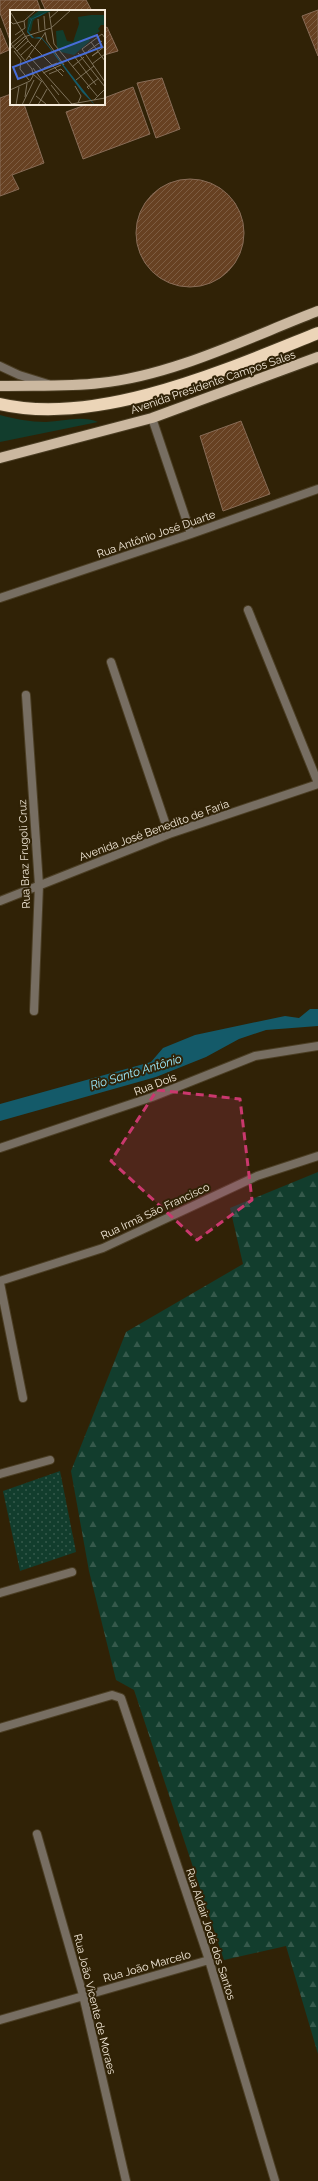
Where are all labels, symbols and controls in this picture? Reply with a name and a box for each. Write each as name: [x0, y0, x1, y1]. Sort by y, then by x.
inset map: [10, 10, 105, 105]
street label: Avenida Presidente Campos Sales: [129, 348, 297, 417]
street label: Rua Antônio José Duarte: [95, 508, 218, 561]
street label: Avenida José Benedito de Faria: [77, 797, 231, 864]
street label: Rua Braz Frugoli Cruz: [16, 799, 33, 909]
water label: Rio Santo Antônio: [88, 1051, 184, 1093]
street label: Rua Dois: [132, 1070, 178, 1099]
street label: Rua Irmã São Francisco: [99, 1180, 212, 1242]
street label: Rua Aldair Jodé dos Santos: [183, 1867, 238, 2002]
street label: Rua João Vicente de Moraes: [71, 1933, 118, 2076]
street label: Rua João Marcelo: [102, 1948, 193, 1985]

